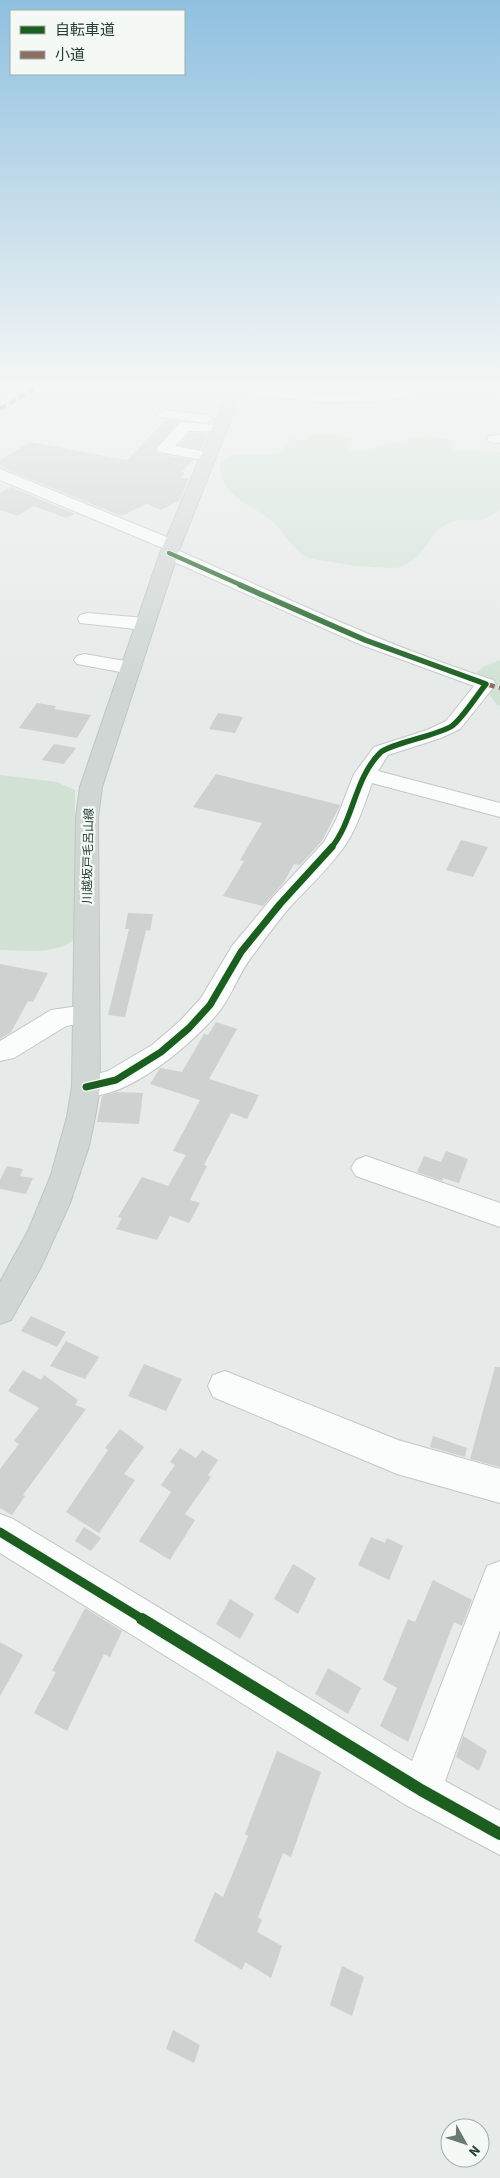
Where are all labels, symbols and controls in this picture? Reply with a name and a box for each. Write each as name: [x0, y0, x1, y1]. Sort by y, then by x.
legend: [10, 10, 185, 75]
text: 自転車道: [55, 20, 115, 41]
text: 小道: [55, 45, 85, 66]
street label: 川越坂戸毛呂山線: [79, 808, 98, 904]
north arrow: [440, 2118, 490, 2168]
text: N: [464, 2141, 485, 2161]

